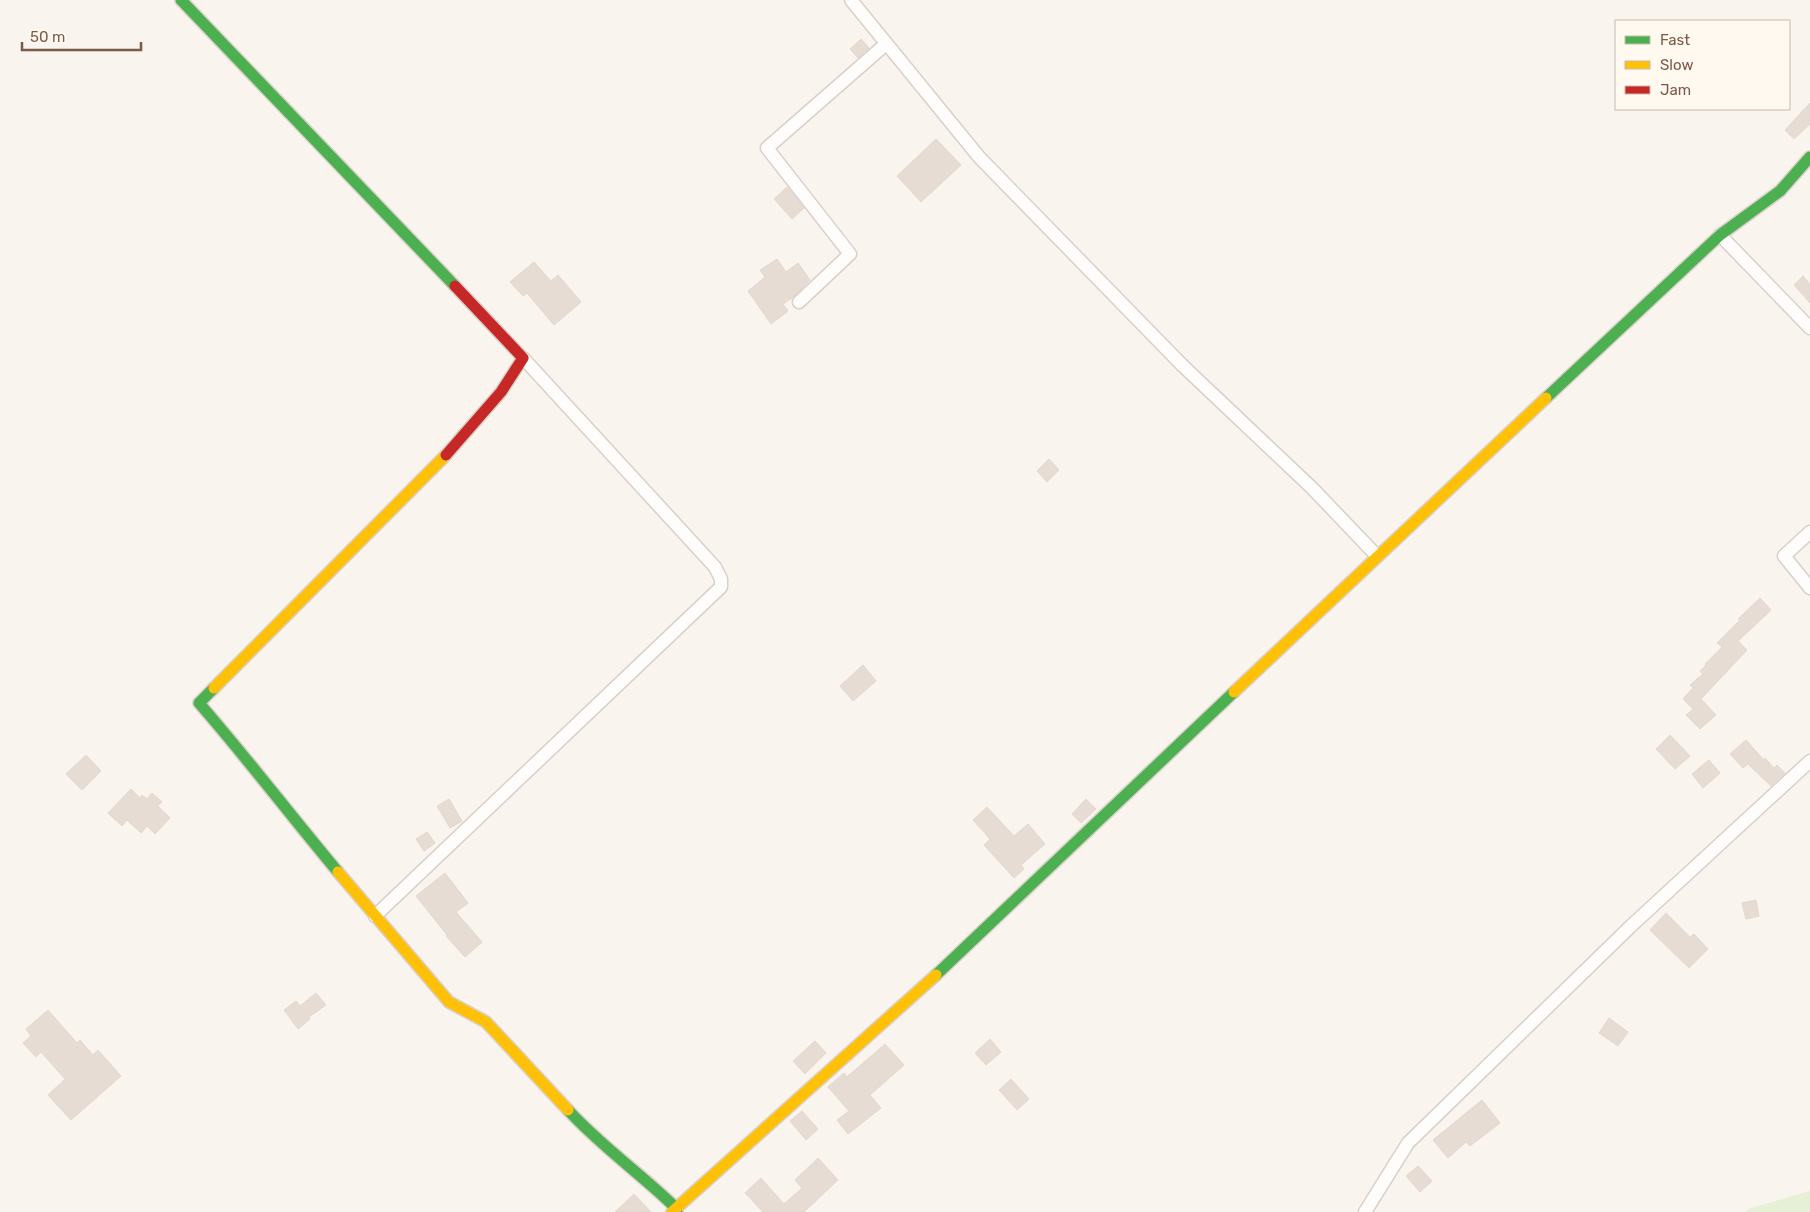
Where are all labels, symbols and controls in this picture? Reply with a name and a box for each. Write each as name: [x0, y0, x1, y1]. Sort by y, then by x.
scale bar: [22, 20, 141, 52]
legend: [1615, 20, 1790, 110]
text: 50 m: [30, 28, 65, 46]
text: Fast: [1660, 31, 1690, 49]
text: Slow: [1660, 56, 1693, 74]
text: Jam: [1660, 81, 1691, 99]

